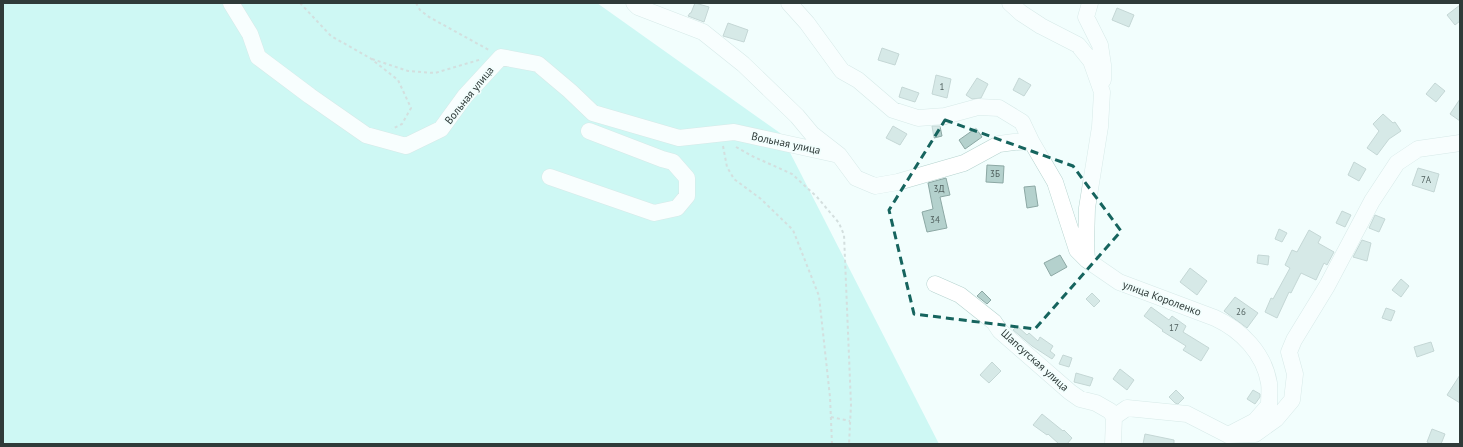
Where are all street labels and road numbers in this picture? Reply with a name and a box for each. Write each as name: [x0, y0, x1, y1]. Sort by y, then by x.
street label: Вольная улица: [441, 63, 497, 127]
street label: Вольная улица: [750, 129, 822, 157]
street label: улица Короленко: [1121, 277, 1203, 319]
street label: Шапсугская улица: [998, 326, 1072, 394]

